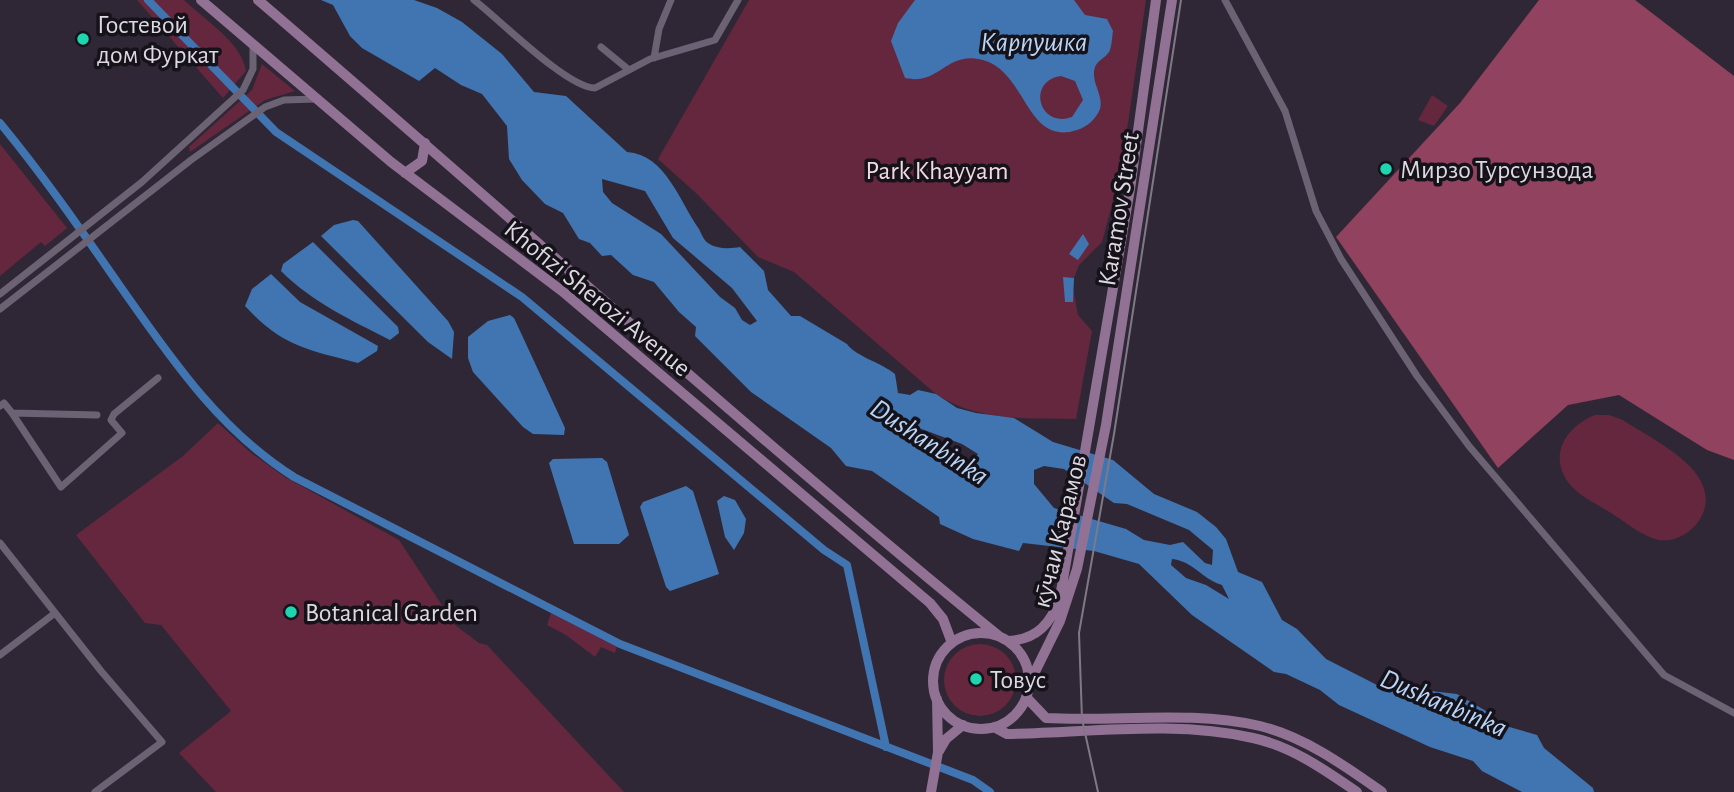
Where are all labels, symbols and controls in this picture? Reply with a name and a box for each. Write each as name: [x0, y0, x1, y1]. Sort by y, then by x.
place label: Гостевой дом Фуркат: [97, 12, 219, 68]
water label: Карпушка: [981, 29, 1087, 57]
marker: Гостевой дом Фуркат: [75, 31, 91, 47]
street label: Karamov Street: [1094, 130, 1144, 288]
place label: Мирзо Турсунзода: [1400, 157, 1593, 183]
park label: Park Khayyam: [866, 158, 1008, 184]
marker: Мирзо Турсунзода: [1378, 161, 1394, 177]
street label: Khofizi Sherozi Avenue: [499, 216, 695, 382]
water label: Dushanbinka: [865, 394, 993, 491]
street label: кӯчаи Карамов: [1028, 452, 1092, 610]
place label: Botanical Garden: [305, 600, 478, 626]
marker: Botanical Garden: [283, 604, 299, 620]
water label: Dushanbinka: [1376, 665, 1511, 743]
place label: Товус: [990, 667, 1046, 693]
marker: Товус: [968, 671, 984, 687]

